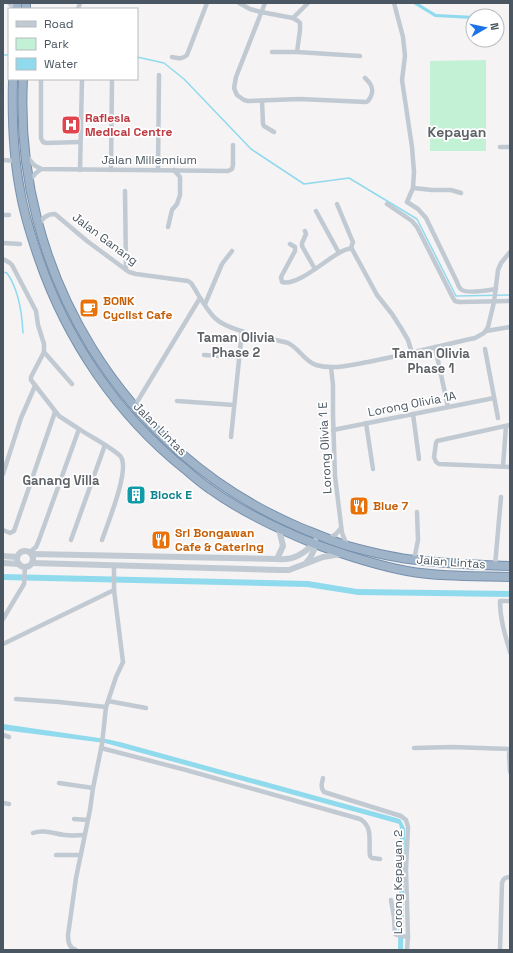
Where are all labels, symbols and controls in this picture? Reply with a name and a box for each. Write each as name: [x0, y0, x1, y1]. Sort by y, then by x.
legend: [8, 8, 138, 80]
north arrow: [465, 8, 505, 48]
text: Road: [44, 16, 73, 32]
text: N: [487, 22, 502, 31]
text: Park: [44, 36, 69, 52]
text: Water: [44, 56, 78, 72]
place label: Raflesia Medical Centre: [85, 110, 172, 140]
hospital icon: Raflesia Medical Centre: [60, 114, 82, 136]
district label: Kepayan: [428, 123, 486, 141]
street label: Jalan Millennium: [101, 152, 197, 168]
street label: Jalan Ganang: [69, 209, 141, 269]
place label: BONK Cyclist Cafe: [103, 293, 172, 323]
cafe icon: BONK Cyclist Cafe: [78, 297, 100, 319]
district label: Taman Olivia Phase 2: [197, 329, 275, 361]
district label: Taman Olivia Phase 1: [392, 345, 470, 377]
street label: Lorong Olivia 1A: [366, 388, 458, 420]
street label: Jalan Lintas: [130, 399, 190, 459]
street label: Lorong Olivia 1 E: [315, 401, 335, 494]
district label: Ganang Villa: [22, 472, 100, 489]
building icon: Block E: [125, 484, 147, 506]
place label: Block E: [150, 487, 192, 503]
restaurant icon: Blue 7: [348, 495, 370, 517]
place label: Blue 7: [373, 498, 409, 514]
place label: Sri Bongawan Cafe & Catering: [175, 525, 264, 555]
restaurant icon: Sri Bongawan Cafe & Catering: [150, 529, 172, 551]
street label: Jalan Lintas: [416, 552, 486, 572]
street label: Lorong Kepayan 2: [390, 830, 406, 934]

